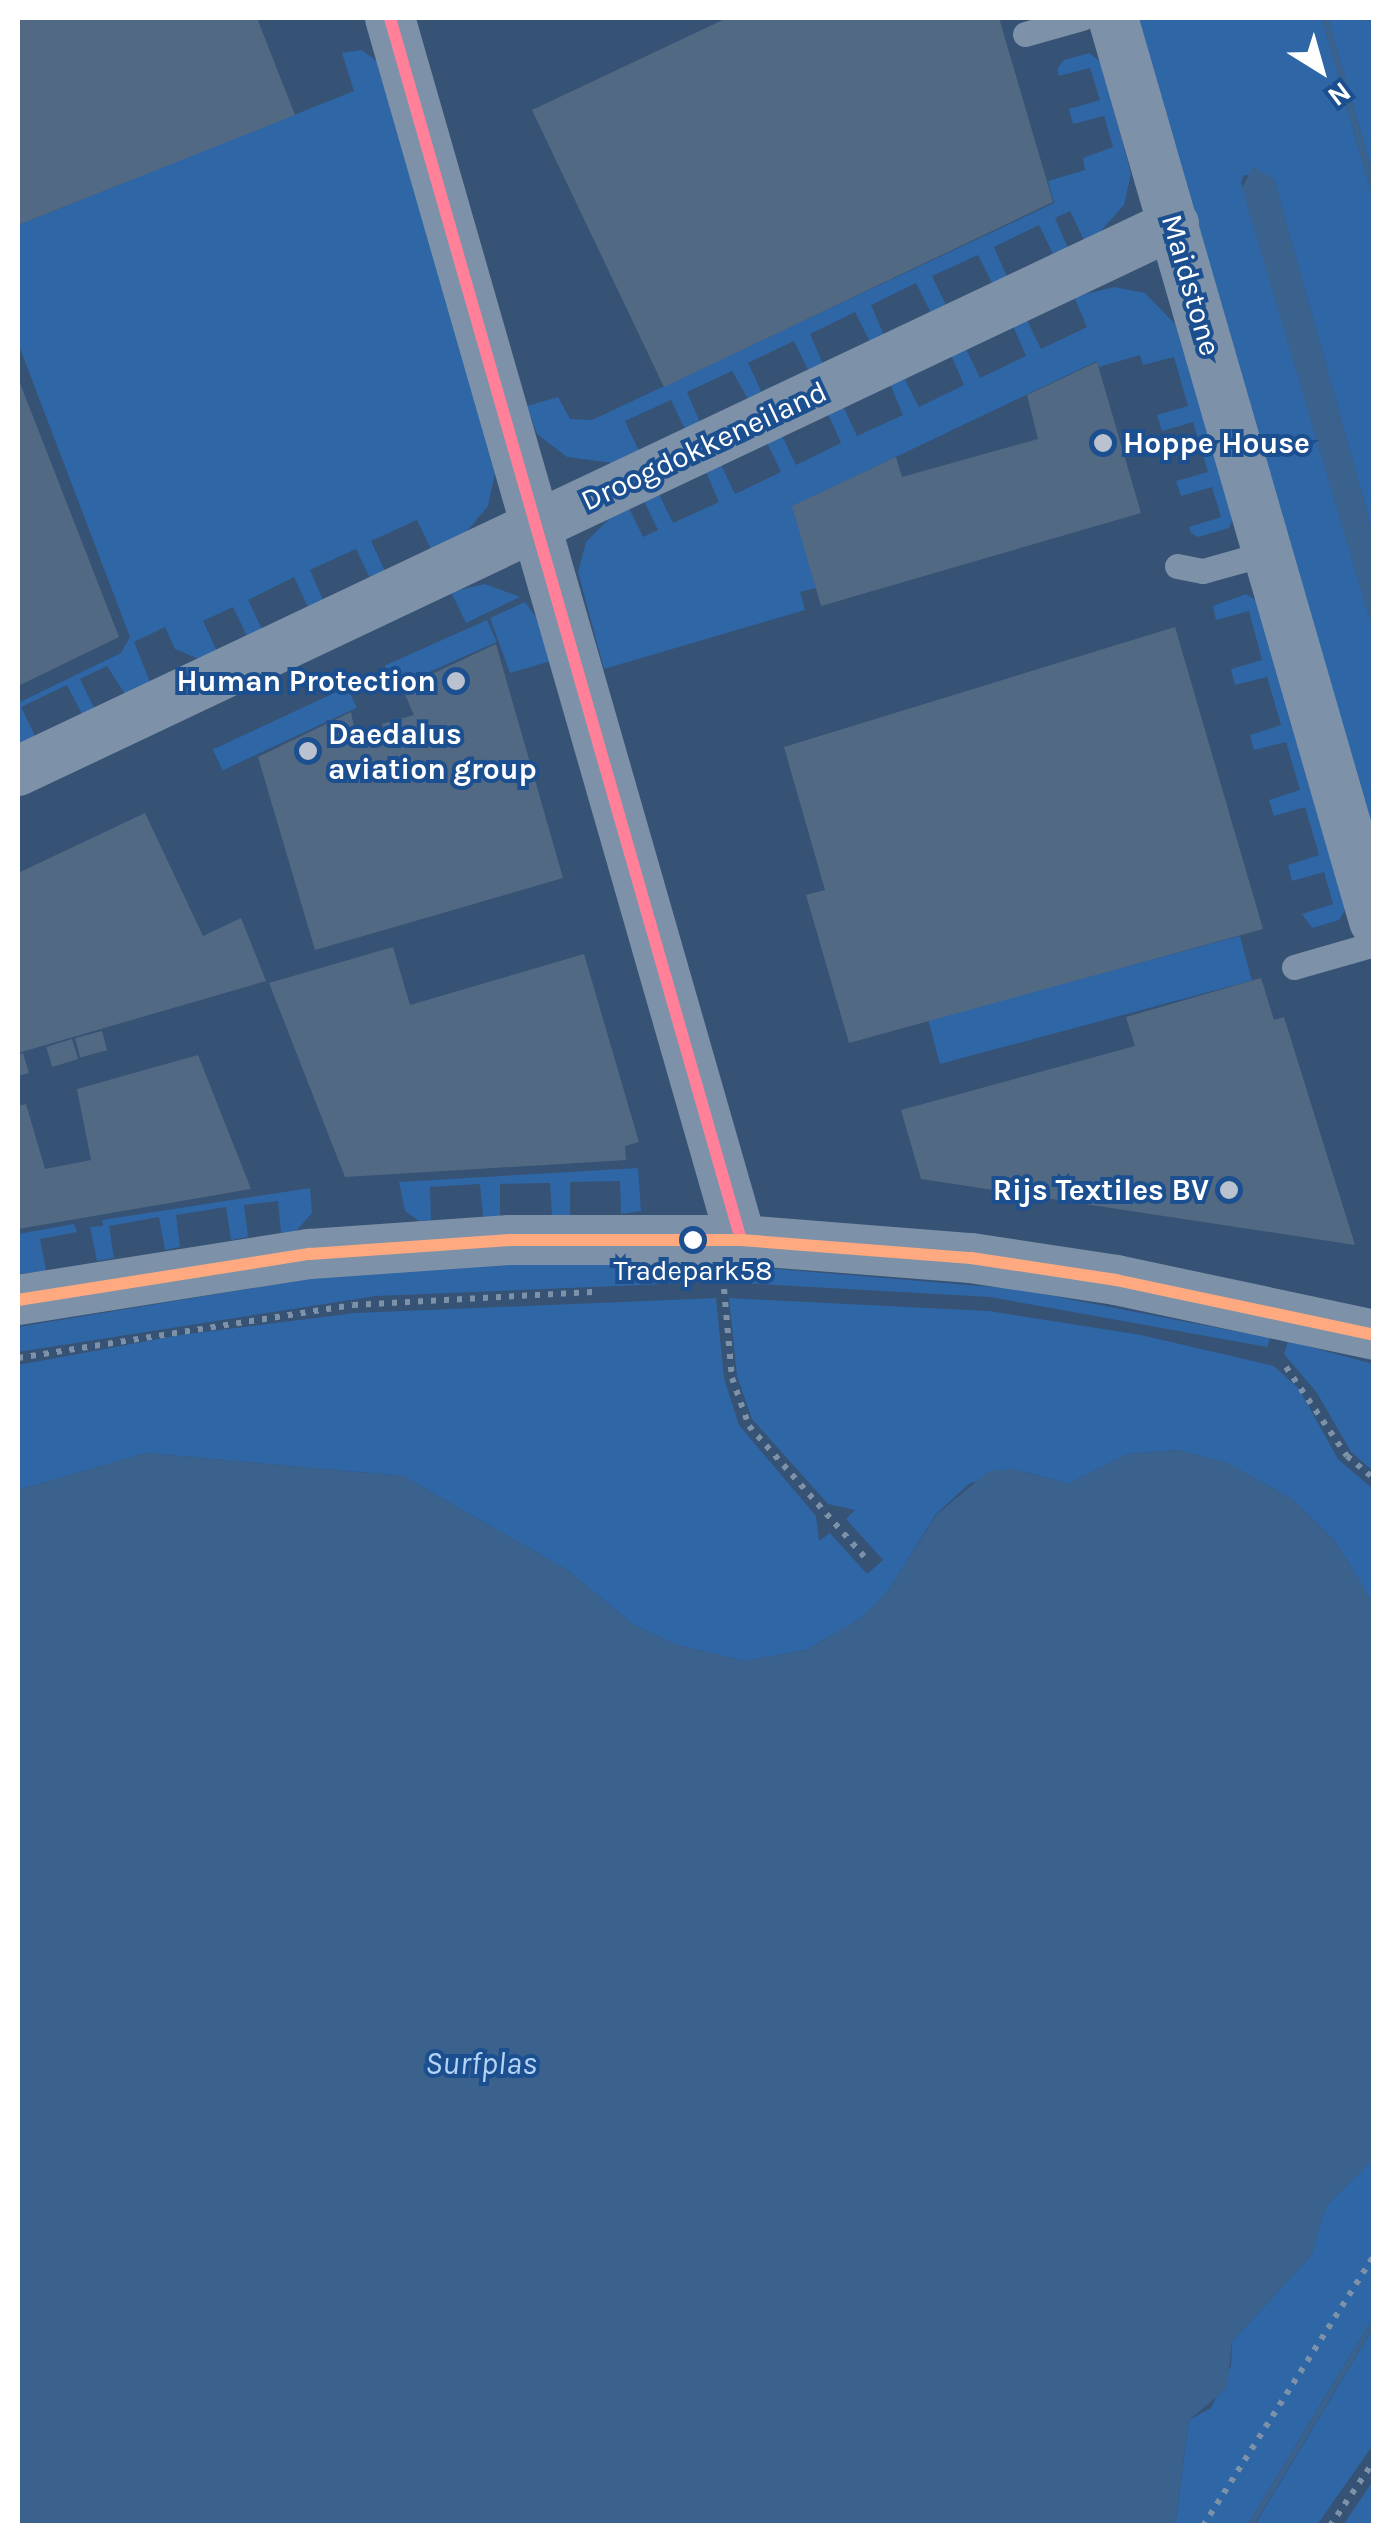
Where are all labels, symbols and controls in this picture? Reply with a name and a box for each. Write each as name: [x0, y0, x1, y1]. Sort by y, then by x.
north arrow: [1271, 20, 1371, 120]
text: N: [1321, 75, 1357, 114]
street label: Maidstone: [1154, 210, 1228, 360]
street label: Droogdokkeneiland: [575, 373, 833, 519]
place label: Hoppe House: [1123, 425, 1310, 461]
marker: Hoppe House: [1092, 432, 1114, 454]
place label: Human Protection: [177, 663, 436, 699]
marker: Human Protection: [445, 670, 467, 692]
place label: Daedalus aviation group: [328, 716, 537, 786]
marker: Daedalus aviation group: [297, 740, 319, 762]
place label: Rijs Textiles BV: [993, 1172, 1209, 1208]
marker: Rijs Textiles BV: [1218, 1179, 1240, 1201]
marker: Tradepark58: [683, 1230, 703, 1250]
place label: Tradepark58: [613, 1254, 773, 1288]
water label: Surfplas: [425, 2045, 537, 2083]

